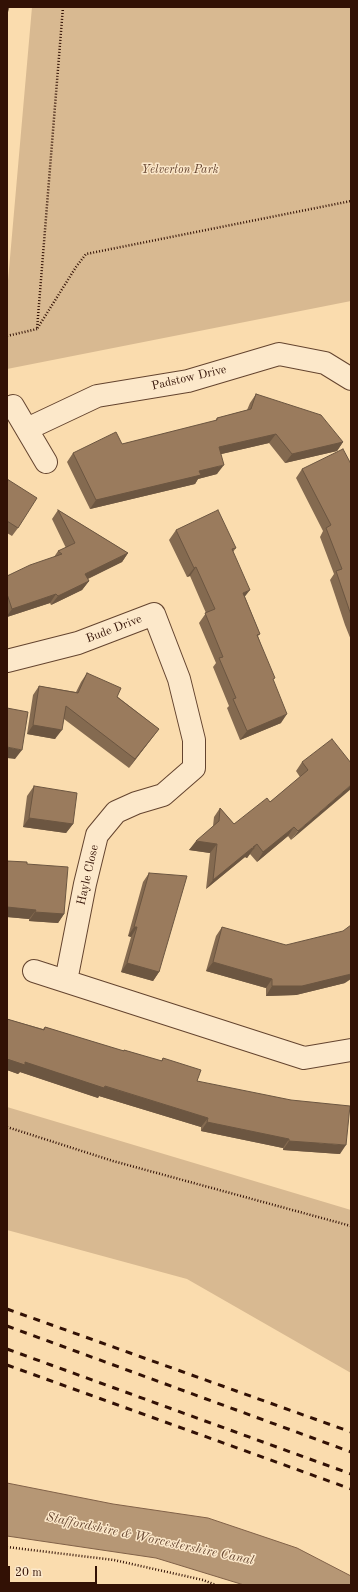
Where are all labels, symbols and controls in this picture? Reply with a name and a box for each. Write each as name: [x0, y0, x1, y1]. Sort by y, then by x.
park label: Yelverton Park: [141, 163, 219, 177]
street label: Padstow Drive: [150, 362, 228, 394]
street label: Bude Drive: [84, 612, 144, 646]
street label: Hayle Close: [74, 843, 102, 907]
water label: Staffordshire & Worcestershire Canal: [45, 1509, 255, 1569]
scale bar: [10, 1558, 99, 1584]
text: 20 m: [15, 1567, 42, 1579]

